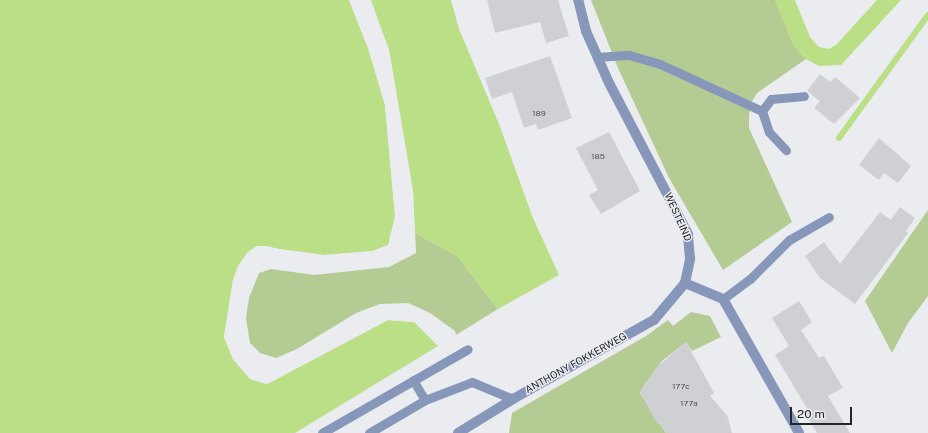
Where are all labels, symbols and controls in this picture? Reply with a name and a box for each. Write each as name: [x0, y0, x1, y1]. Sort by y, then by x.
house number: 189: [532, 109, 546, 119]
house number: 185: [591, 152, 605, 162]
street label: WESTEIND: [662, 191, 694, 243]
street label: ANTHONY FOKKERWEG: [523, 330, 629, 396]
house number: 177c: [672, 382, 690, 392]
house number: 177a: [680, 399, 698, 409]
scale bar: [792, 399, 854, 425]
text: 20 m: [797, 407, 825, 421]

